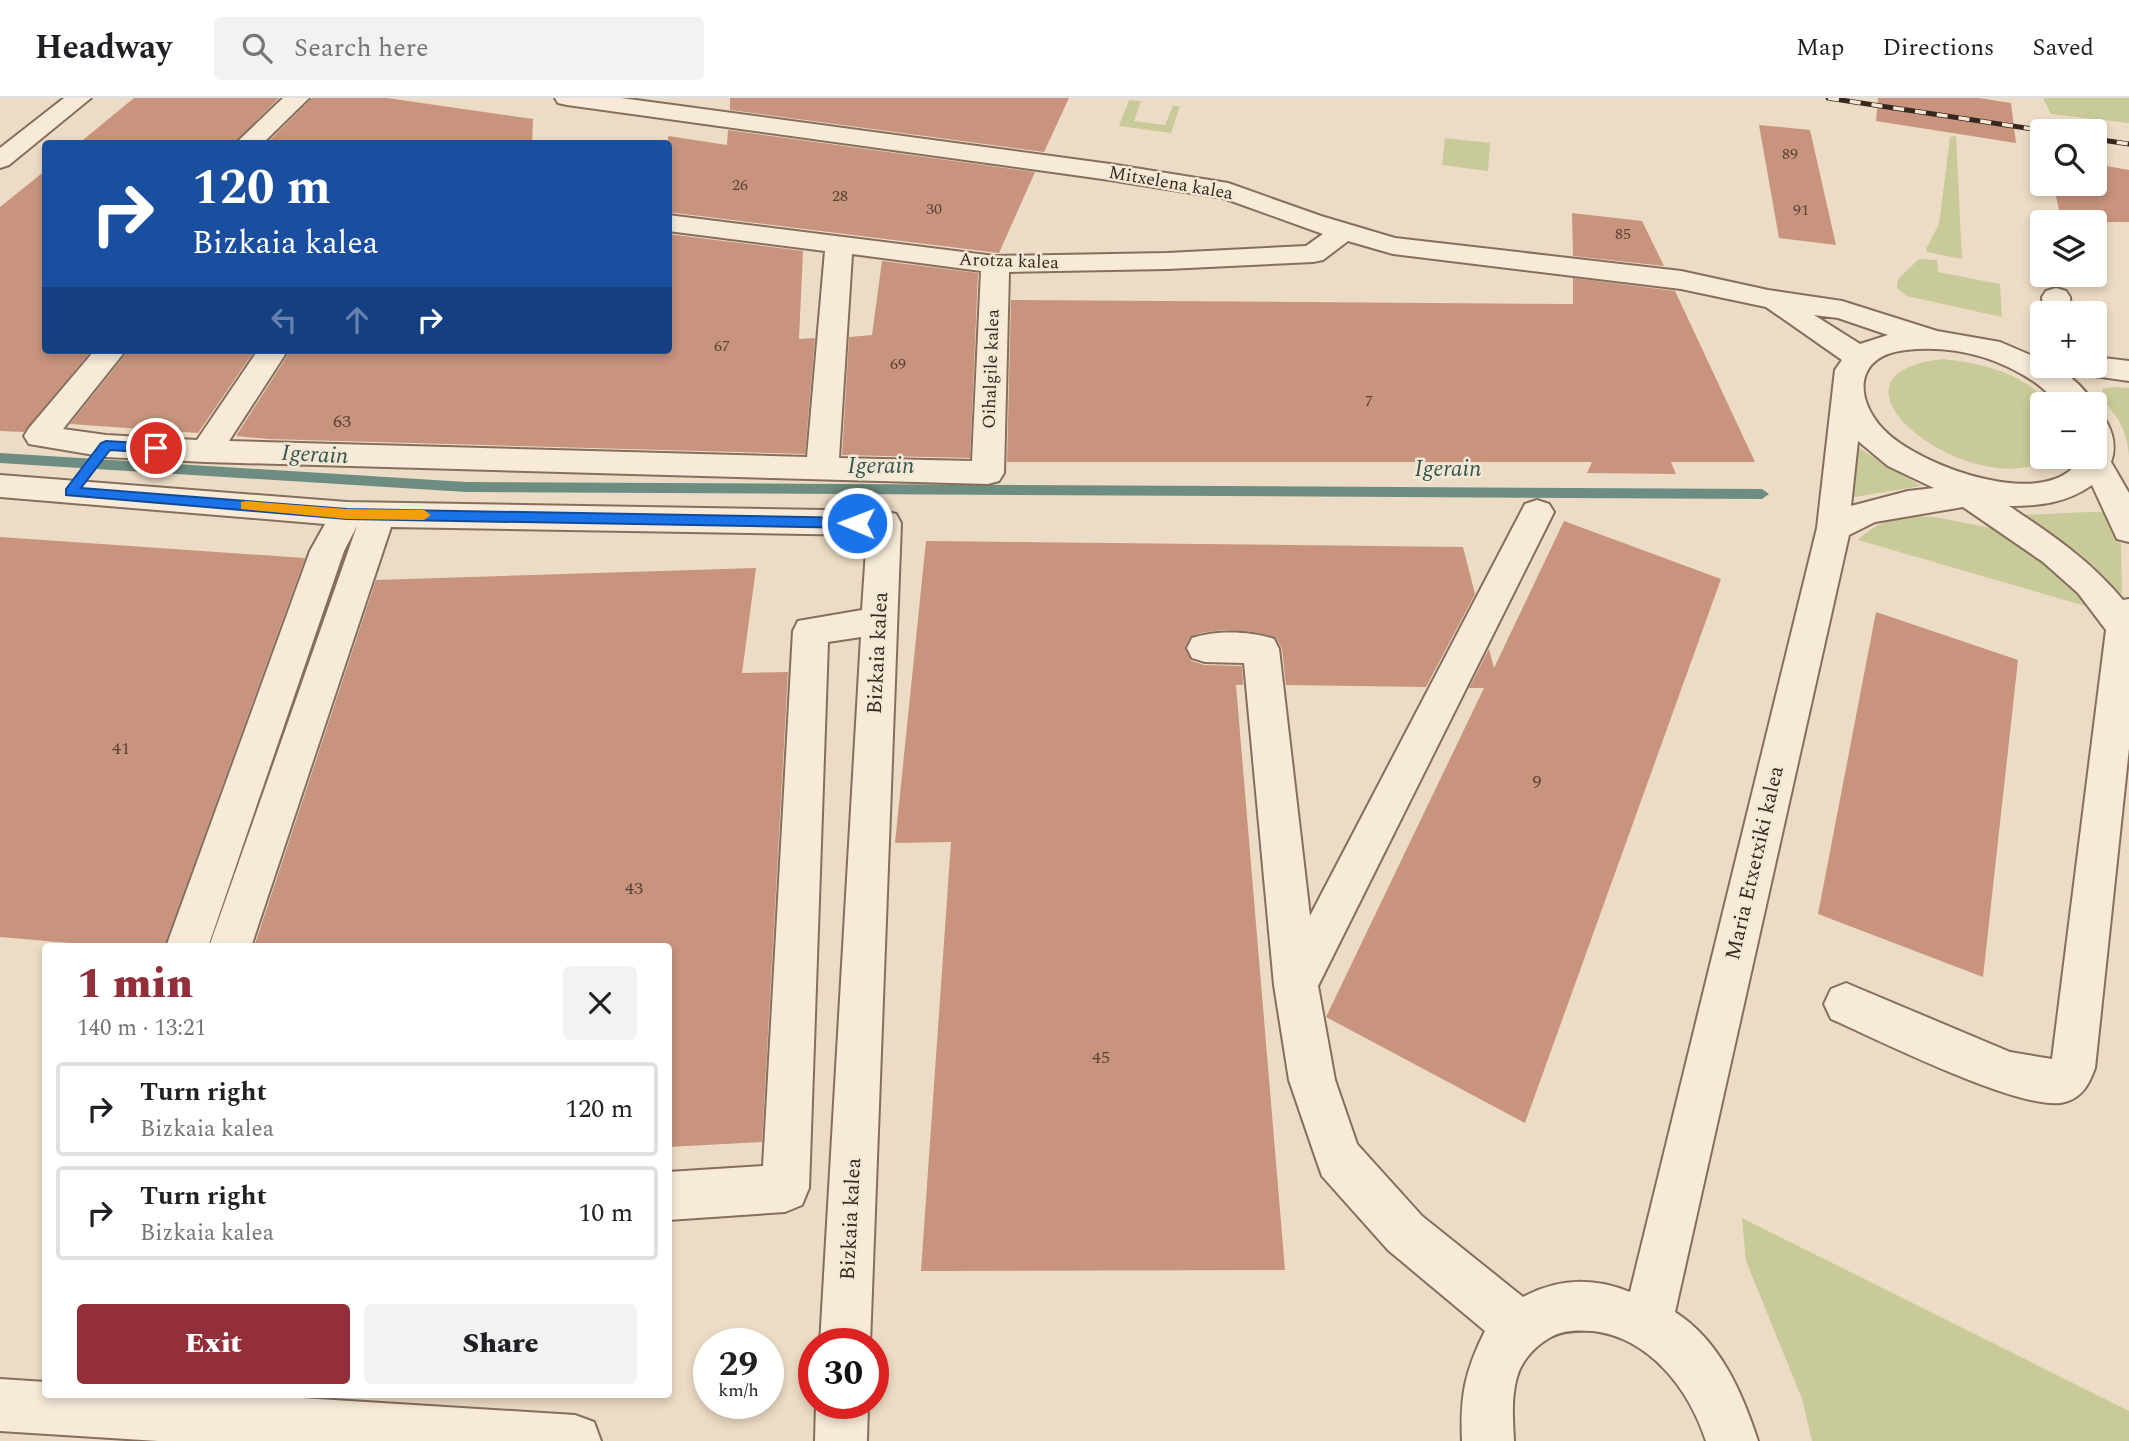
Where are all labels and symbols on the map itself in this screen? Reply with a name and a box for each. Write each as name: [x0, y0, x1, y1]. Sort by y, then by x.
house number: 89: [1782, 142, 1798, 166]
street label: Mitxelena kalea: [1107, 159, 1235, 207]
house number: 26: [732, 173, 748, 197]
house number: 28: [832, 184, 848, 208]
house number: 30: [926, 197, 942, 221]
house number: 91: [1793, 198, 1809, 222]
house number: 85: [1615, 222, 1631, 246]
street label: Arotza kalea: [959, 246, 1060, 276]
street label: Oihalgile kalea: [975, 308, 1007, 429]
house number: 67: [714, 334, 730, 358]
house number: 69: [890, 352, 906, 376]
house number: 7: [1365, 389, 1373, 413]
house number: 63: [333, 408, 351, 435]
pin: [126, 418, 186, 478]
water label: Igerain: [281, 436, 349, 474]
water label: Igerain: [848, 449, 914, 484]
water label: Igerain: [1415, 452, 1481, 487]
position arrow: [820, 486, 894, 560]
street label: Bizkaia kalea: [859, 590, 897, 715]
house number: 41: [112, 735, 130, 762]
street label: Maria Etxetxiki kalea: [1717, 762, 1793, 963]
house number: 9: [1533, 768, 1542, 795]
house number: 43: [625, 875, 643, 902]
house number: 45: [1092, 1044, 1110, 1071]
street label: Bizkaia kalea: [832, 1156, 870, 1281]
speed limit sign: 30: [798, 1328, 889, 1419]

